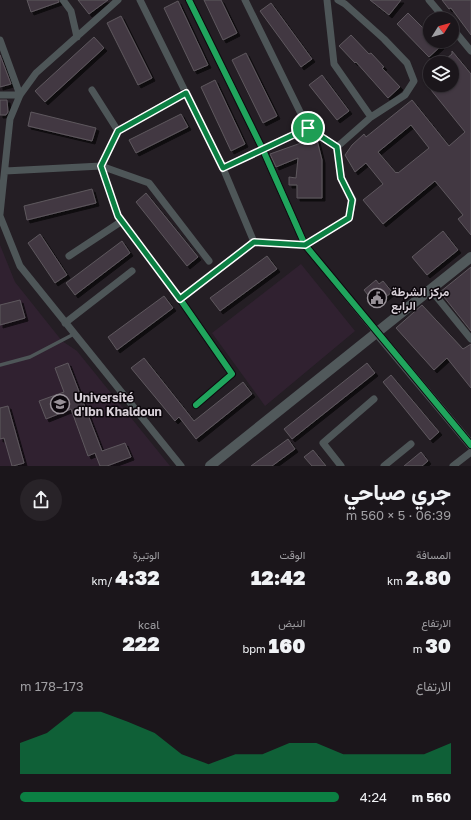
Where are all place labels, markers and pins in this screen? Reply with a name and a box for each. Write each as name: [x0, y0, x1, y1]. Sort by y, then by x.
pin: [291, 111, 325, 145]
place label: مركز الشرطة الرابع: [391, 284, 450, 314]
public building icon: مركز الشرطة الرابع: [366, 287, 388, 309]
place label: Université d'Ibn Khaldoun: [74, 390, 162, 419]
school or university icon: Université d'Ibn Khaldoun: [49, 393, 71, 415]

